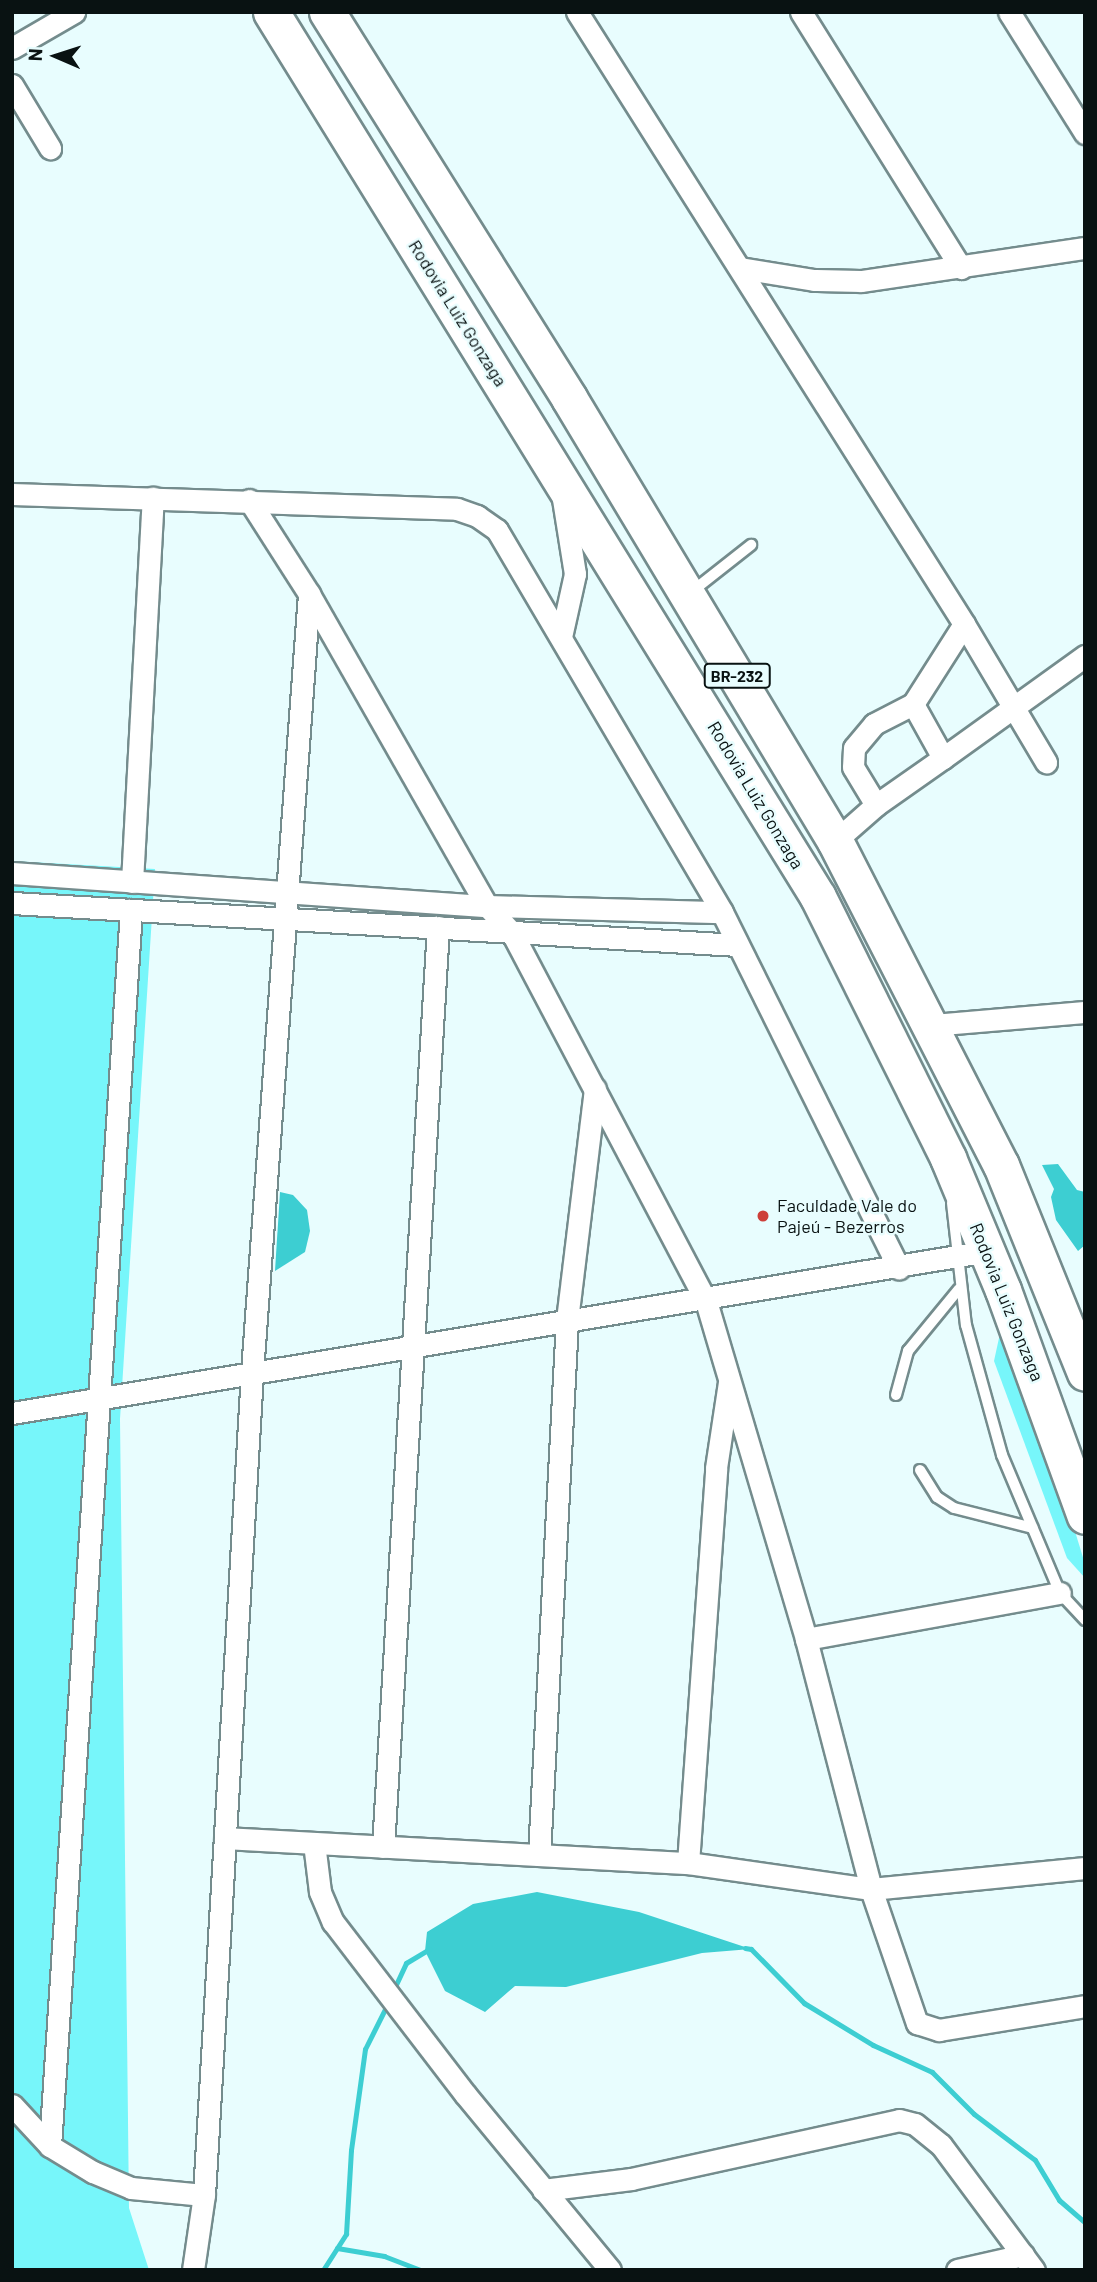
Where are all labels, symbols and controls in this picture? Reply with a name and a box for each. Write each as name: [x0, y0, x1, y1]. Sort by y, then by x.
north arrow: [21, 21, 91, 91]
text: N: [23, 48, 46, 62]
street label: Rodovia Luiz Gonzaga: [404, 236, 512, 390]
road number: BR-232: [702, 664, 772, 688]
street label: Rodovia Luiz Gonzaga: [703, 717, 809, 873]
place label: Faculdade Vale do Pajeú - Bezerros: [777, 1195, 917, 1238]
marker: Faculdade Vale do Pajeú - Bezerros: [755, 1208, 771, 1224]
street label: Rodovia Luiz Gonzaga: [965, 1220, 1049, 1384]

